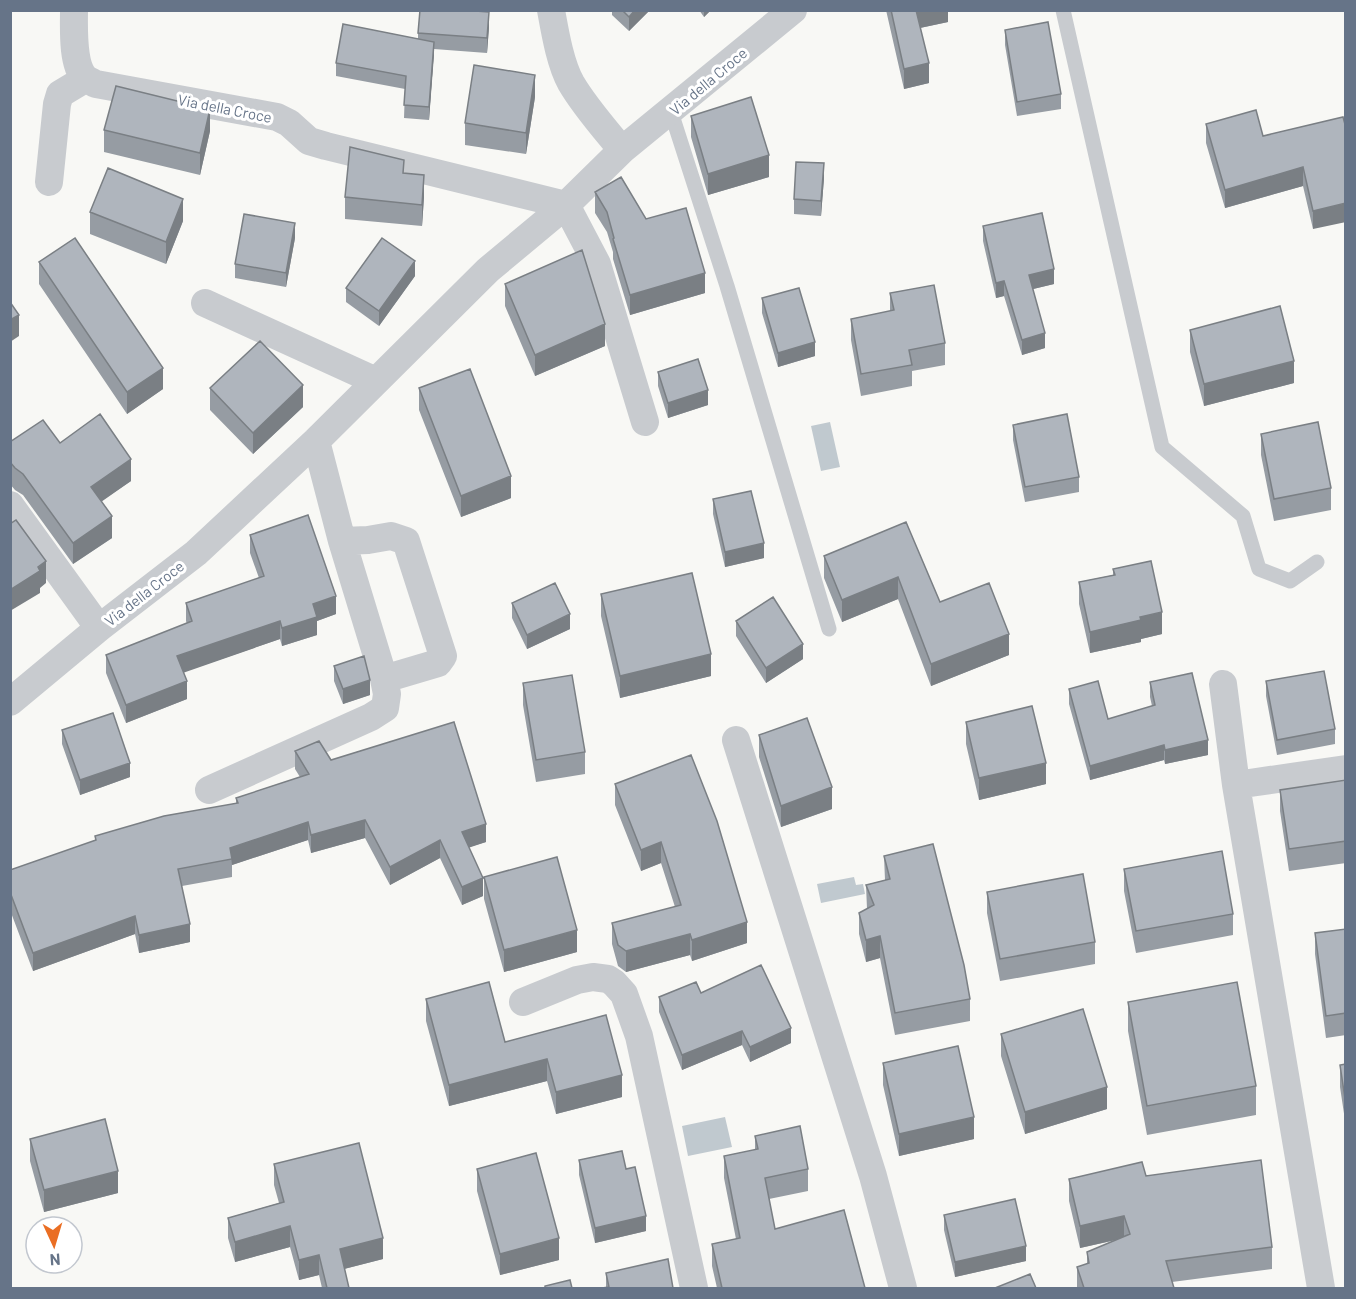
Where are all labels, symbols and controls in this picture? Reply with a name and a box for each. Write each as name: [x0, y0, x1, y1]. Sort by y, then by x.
street label: Via della Croce: [666, 43, 750, 119]
street label: Via della Croce: [176, 90, 274, 126]
street label: Via della Croce: [101, 557, 187, 629]
north arrow: [24, 1215, 84, 1275]
text: N: [49, 1251, 61, 1270]

